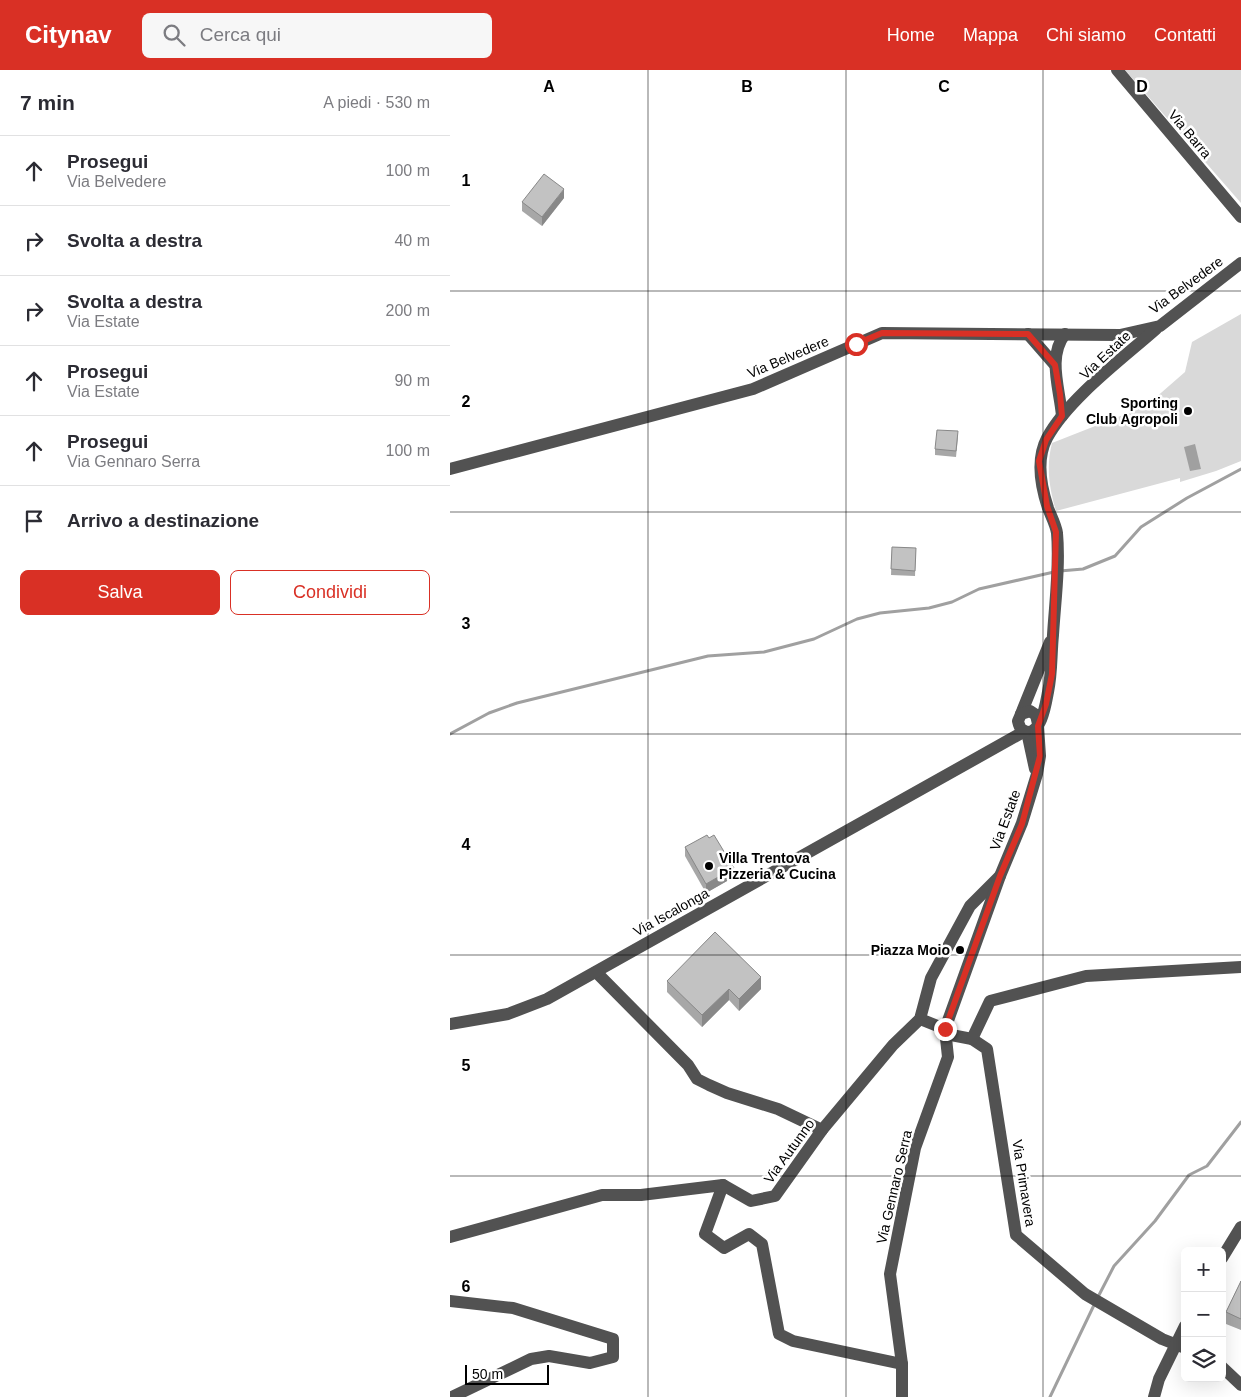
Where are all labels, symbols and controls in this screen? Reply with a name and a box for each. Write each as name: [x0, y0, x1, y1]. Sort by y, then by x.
search box: [142, 13, 492, 58]
text: Citynav: [25, 21, 112, 48]
icon: search: [160, 21, 188, 49]
text: Cerca qui: [200, 24, 281, 45]
text: Home: [887, 25, 935, 45]
text: Mappa: [963, 25, 1018, 45]
text: Chi siamo: [1046, 25, 1126, 45]
text: Contatti: [1154, 25, 1216, 45]
text: A: [543, 78, 555, 95]
text: B: [741, 78, 753, 95]
text: C: [938, 78, 950, 95]
text: D: [1136, 78, 1148, 95]
text: 7 min: [20, 91, 75, 114]
text: A piedi · 530 m: [323, 94, 430, 111]
street label: Via Barra: [1165, 107, 1215, 162]
text: Prosegui: [67, 151, 148, 172]
icon: ahead: [20, 157, 48, 185]
text: 100 m: [386, 162, 430, 179]
text: 1: [462, 172, 471, 189]
text: Via Belvedere: [67, 173, 166, 190]
icon: right: [20, 227, 48, 255]
text: Svolta a destra: [67, 230, 202, 251]
text: 40 m: [394, 232, 430, 249]
street label: Via Belvedere: [1146, 253, 1226, 317]
text: Svolta a destra: [67, 291, 202, 312]
icon: right: [20, 297, 48, 325]
text: 200 m: [386, 302, 430, 319]
text: Via Estate: [67, 313, 140, 330]
street label: Via Estate: [1076, 327, 1134, 383]
street label: Via Belvedere: [745, 333, 831, 381]
route start: [845, 333, 868, 356]
text: Prosegui: [67, 361, 148, 382]
icon: ahead: [20, 367, 48, 395]
text: 90 m: [394, 372, 430, 389]
text: Via Estate: [67, 383, 140, 400]
text: 2: [462, 393, 471, 410]
place label: Sporting Club Agropoli: [1086, 395, 1178, 427]
marker: Sporting Club Agropoli: [1182, 405, 1194, 417]
text: Prosegui: [67, 431, 148, 452]
icon: ahead: [20, 437, 48, 465]
text: 100 m: [386, 442, 430, 459]
text: Via Gennaro Serra: [67, 453, 200, 470]
icon: arrive: [20, 507, 48, 535]
text: Arrivo a destinazione: [67, 510, 259, 531]
button: Salva: [20, 570, 220, 615]
button: Condividi: [230, 570, 430, 615]
text: 3: [462, 615, 471, 632]
street label: Via Estate: [987, 787, 1023, 853]
text: 4: [462, 836, 471, 853]
place label: Villa Trentova Pizzeria & Cucina: [719, 850, 836, 882]
marker: Villa Trentova Pizzeria & Cucina: [703, 860, 715, 872]
street label: Via Iscalonga: [630, 885, 712, 939]
place label: Piazza Moio: [871, 942, 950, 958]
marker: Piazza Moio: [954, 944, 966, 956]
route end: [934, 1018, 957, 1041]
text: 5: [462, 1057, 471, 1074]
street label: Via Autunno: [760, 1116, 818, 1186]
street label: Via Gennaro Serra: [873, 1128, 915, 1246]
street label: Via Primavera: [1009, 1138, 1039, 1228]
map controls: [1181, 1247, 1226, 1382]
button: +: [1181, 1247, 1226, 1292]
text: 6: [462, 1278, 471, 1295]
button: −: [1181, 1292, 1226, 1337]
button: layers: [1181, 1337, 1226, 1382]
scale bar: [465, 1362, 549, 1385]
text: 50 m: [472, 1366, 503, 1382]

